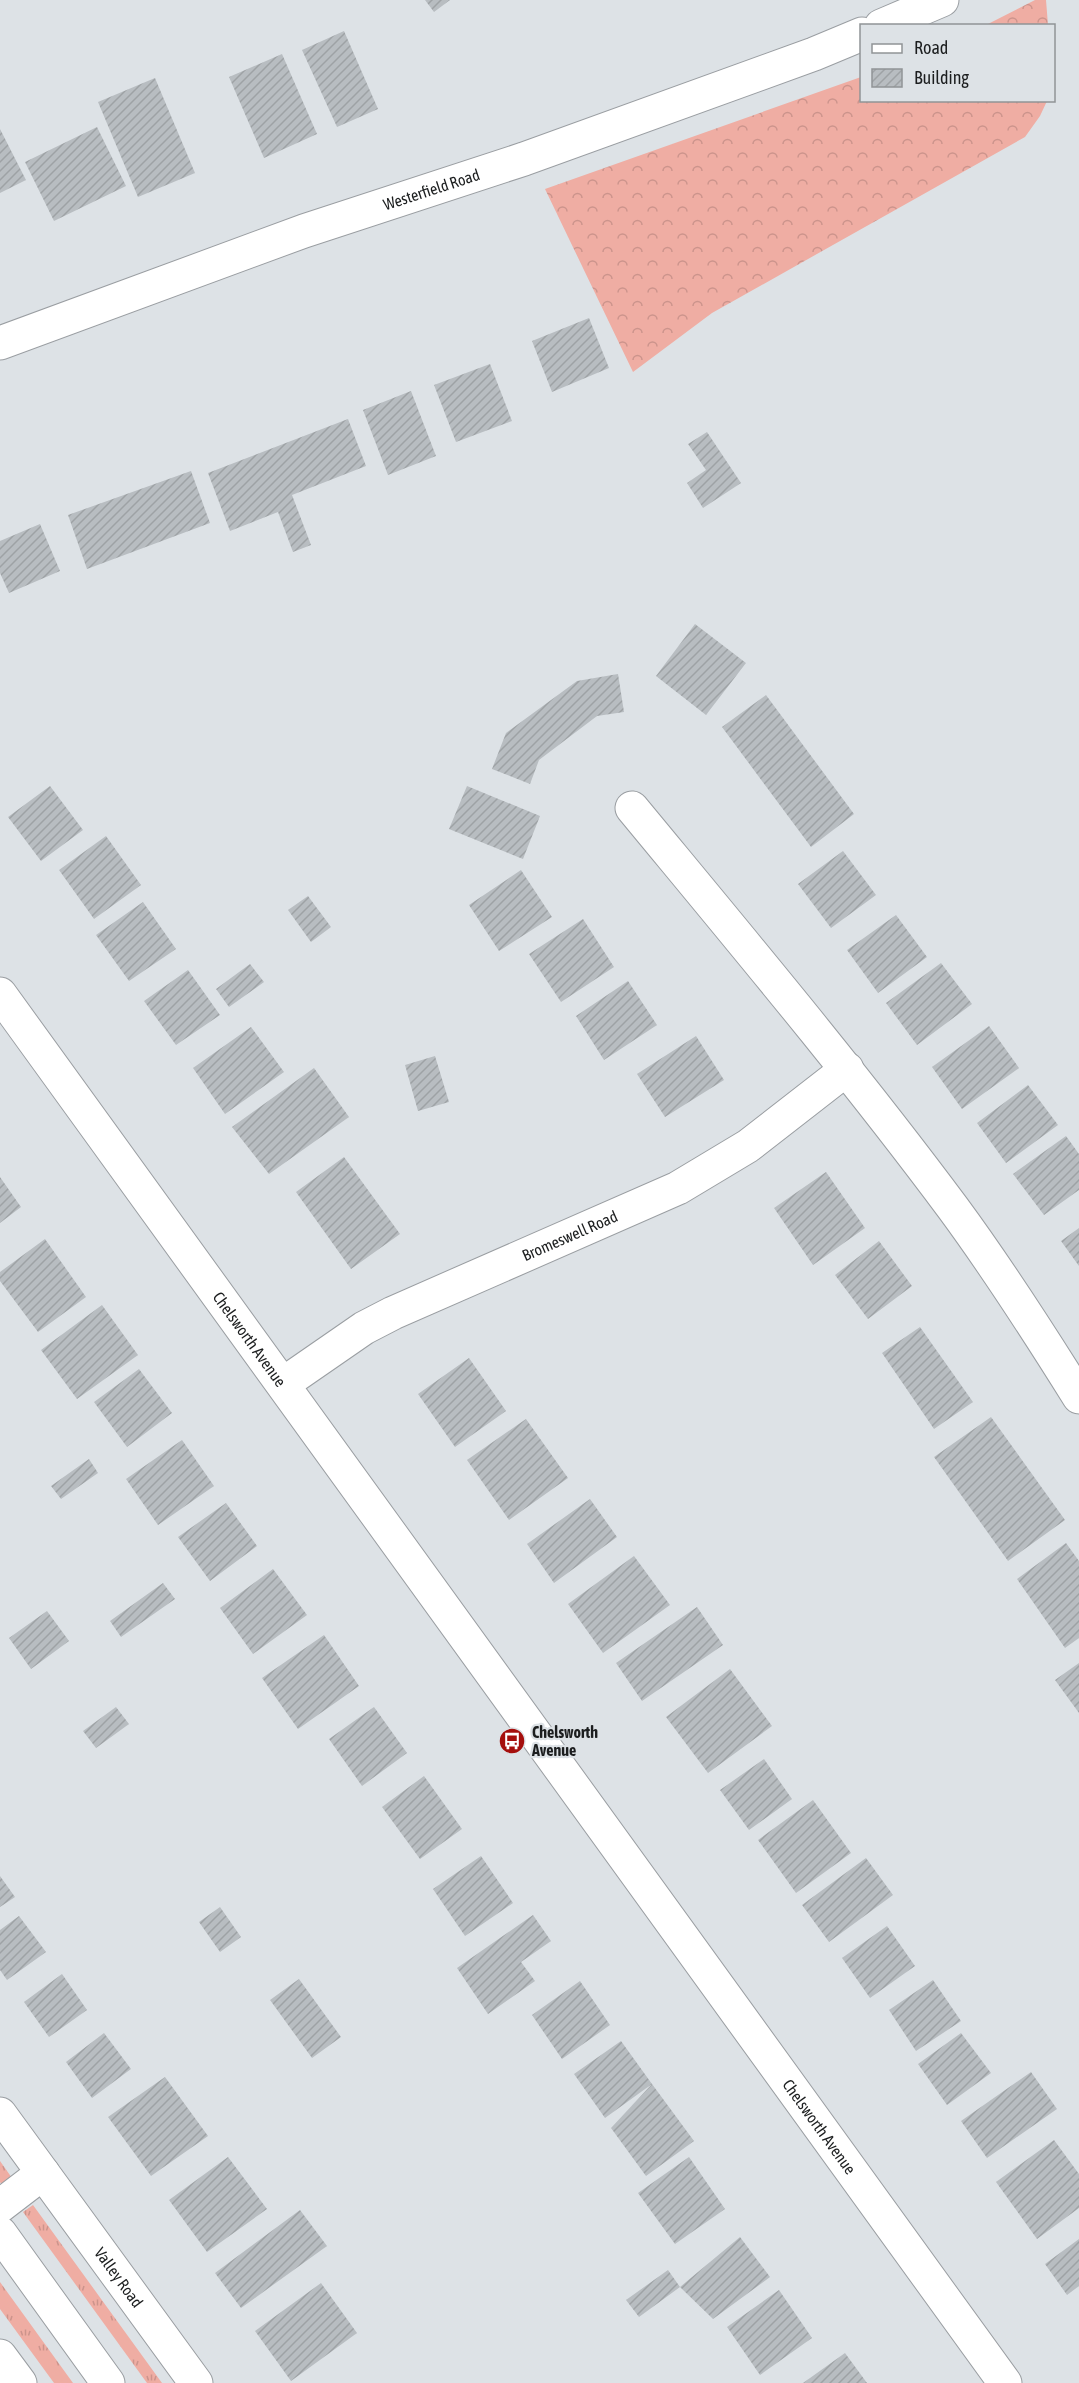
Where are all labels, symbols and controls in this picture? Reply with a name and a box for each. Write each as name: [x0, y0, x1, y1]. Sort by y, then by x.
legend: [860, 24, 1055, 102]
text: Road: [914, 37, 948, 58]
text: Building: [914, 67, 969, 88]
street label: Westerfield Road: [381, 165, 482, 213]
street label: Bromeswell Road: [519, 1207, 620, 1264]
street label: Chelsworth Avenue: [209, 1288, 290, 1390]
place label: Chelsworth Avenue: [531, 1723, 598, 1759]
bus stop icon: Chelsworth Avenue: [497, 1726, 527, 1756]
street label: Chelsworth Avenue: [779, 2076, 860, 2177]
street label: Valley Road: [91, 2244, 147, 2311]

